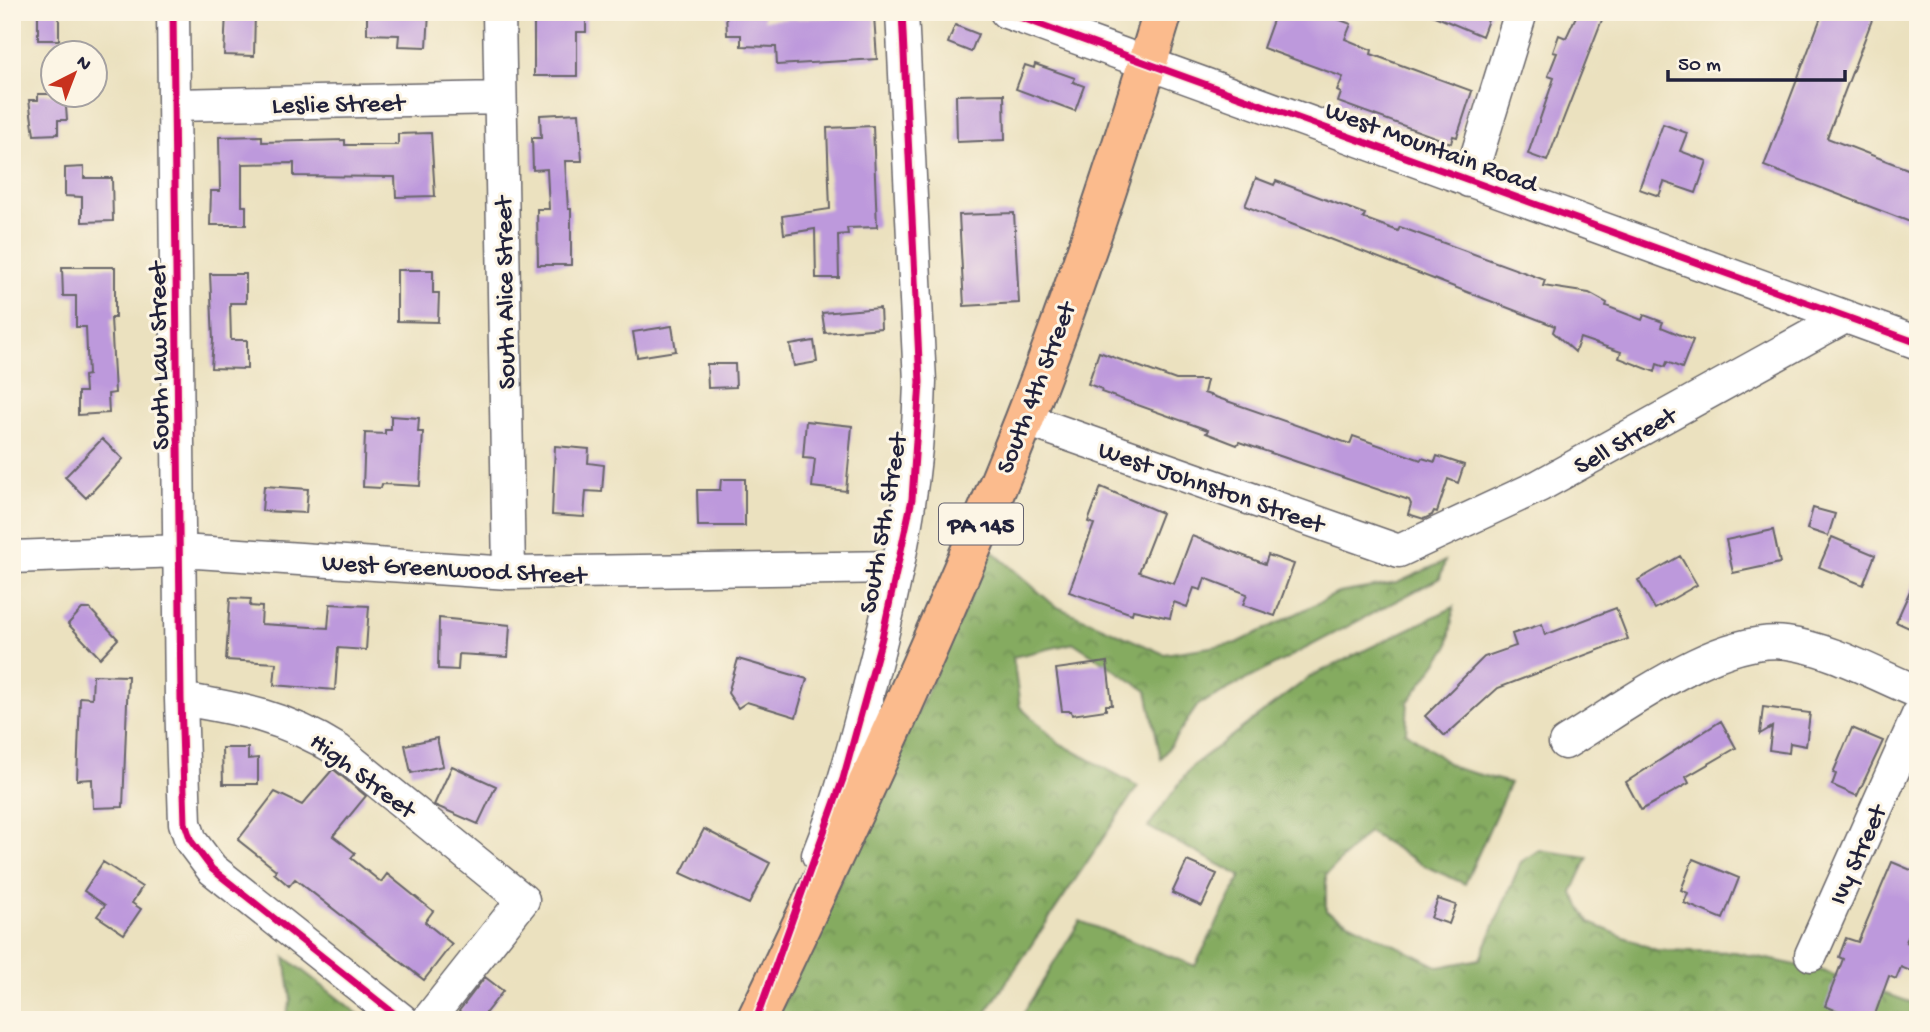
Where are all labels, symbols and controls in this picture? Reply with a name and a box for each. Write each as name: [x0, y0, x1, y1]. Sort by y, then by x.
north arrow: [38, 38, 108, 108]
scale bar: [1668, 38, 1844, 82]
text: N: [71, 51, 95, 77]
text: 50 m: [1678, 54, 1721, 79]
street label: Leslie Street: [271, 90, 407, 123]
street label: West Mountain Road: [1320, 96, 1543, 203]
street label: South Alice Street: [490, 194, 525, 390]
street label: South Law Street: [144, 259, 179, 450]
street label: South 4th Street: [991, 296, 1086, 479]
street label: Sell Street: [1570, 401, 1685, 484]
street label: South 5th Street: [854, 429, 917, 616]
street label: West Johnston Street: [1093, 436, 1330, 543]
road number: PA 145: [939, 504, 1023, 544]
street label: West Greenwood Street: [321, 549, 589, 594]
street label: High Street: [302, 728, 422, 829]
street label: Ivy Street: [1824, 799, 1897, 911]

